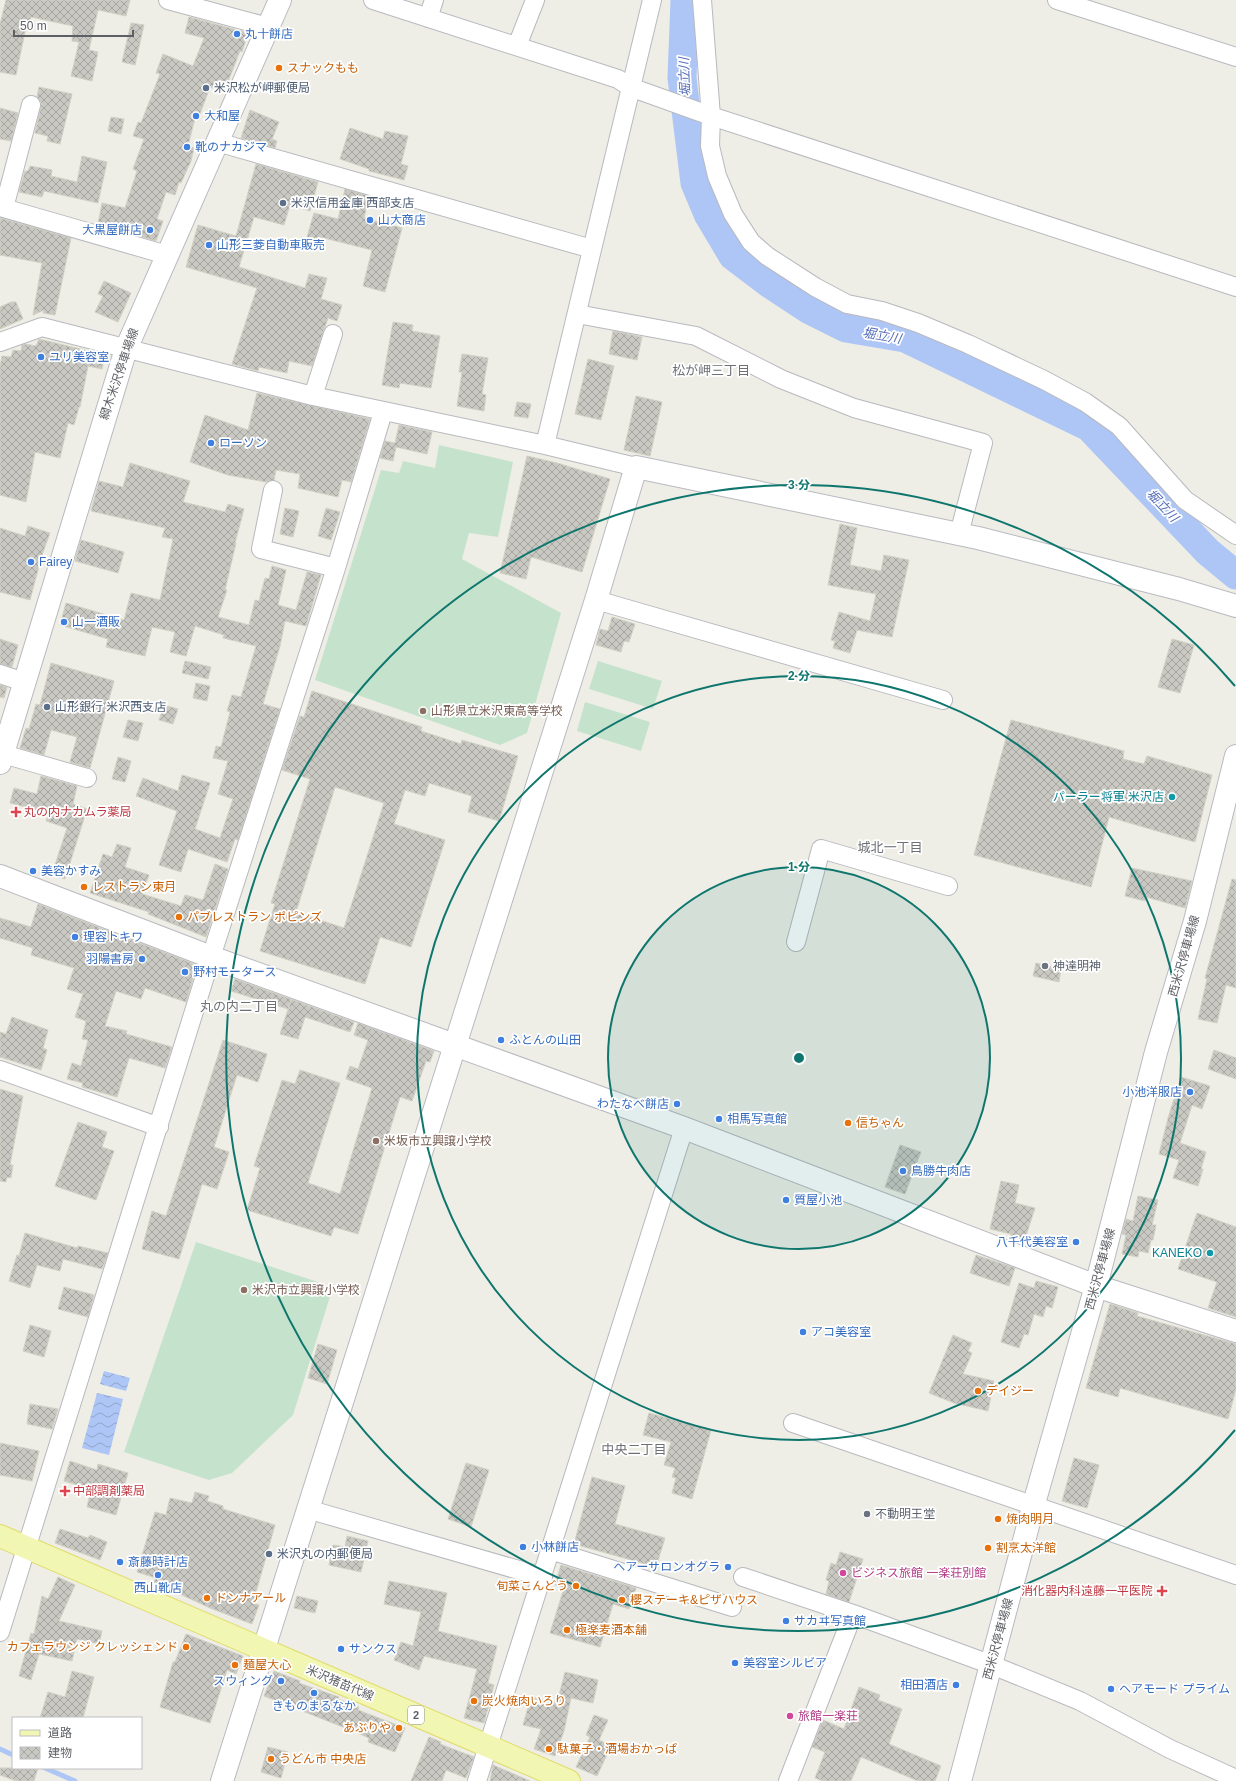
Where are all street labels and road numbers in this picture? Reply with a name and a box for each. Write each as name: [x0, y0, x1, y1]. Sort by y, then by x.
street label: 綱木米沢停車場線: [97, 326, 141, 422]
street label: 西米沢停車場線: [1166, 914, 1202, 998]
street label: 西米沢停車場線: [1082, 1227, 1118, 1311]
street label: 西米沢停車場線: [980, 1597, 1016, 1681]
street label: 米沢猪苗代線: [304, 1662, 376, 1704]
road number: 2: [408, 1706, 424, 1724]

